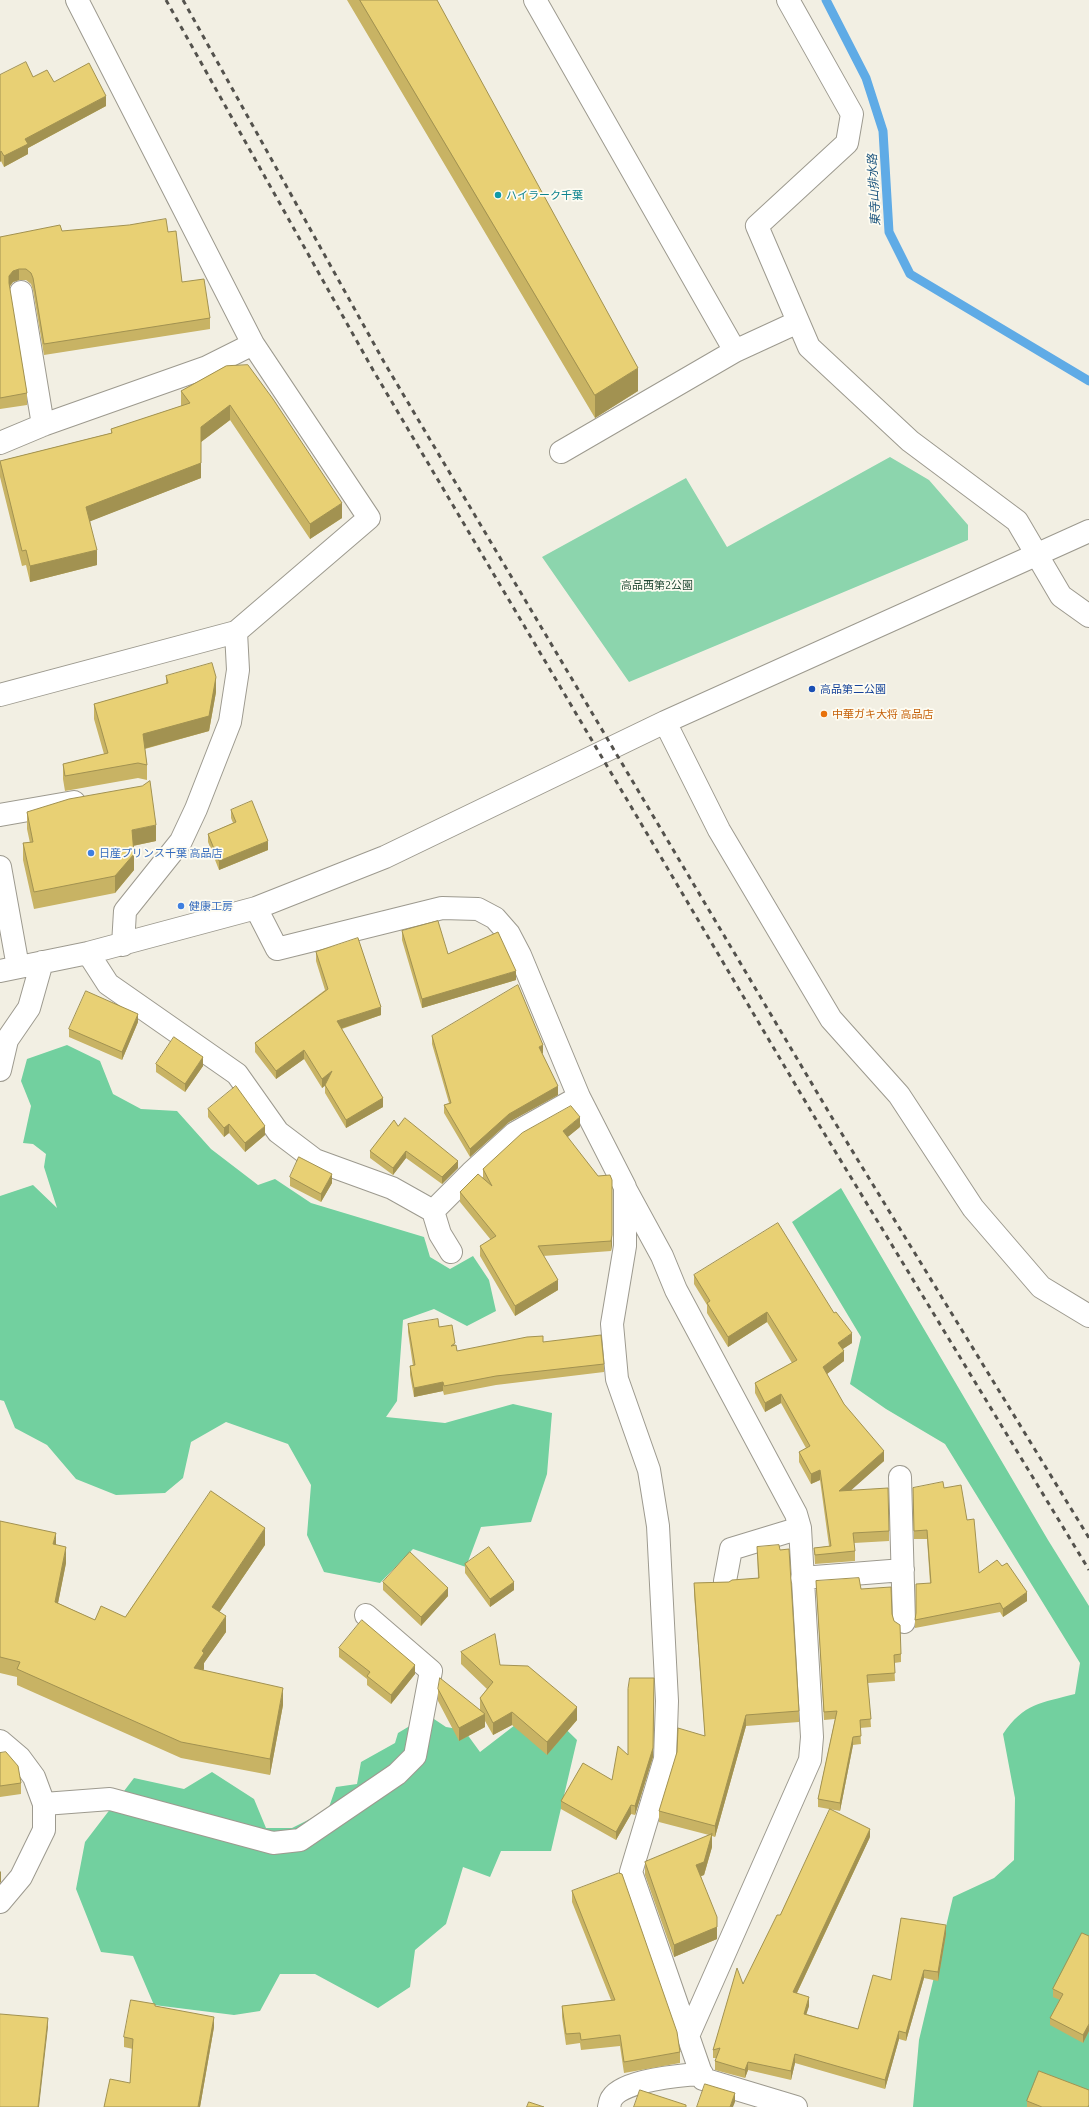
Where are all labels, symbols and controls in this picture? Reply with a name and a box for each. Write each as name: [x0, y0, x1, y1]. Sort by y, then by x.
water label: 東寺山排水路: [865, 154, 883, 226]
place label: ハイラーク千葉: [506, 188, 583, 202]
marker: ハイラーク千葉: [493, 190, 503, 200]
park label: 高品西第2公園: [621, 578, 693, 592]
place label: 高品第二公園: [820, 682, 886, 696]
marker: 高品第二公園: [807, 684, 817, 694]
place label: 中華ガキ大将 高品店: [832, 707, 934, 721]
marker: 中華ガキ大将 高品店: [819, 709, 829, 719]
place label: 日産プリンス千葉 高品店: [99, 846, 223, 860]
marker: 日産プリンス千葉 高品店: [86, 848, 96, 858]
place label: 健康工房: [189, 899, 233, 913]
marker: 健康工房: [176, 901, 186, 911]

